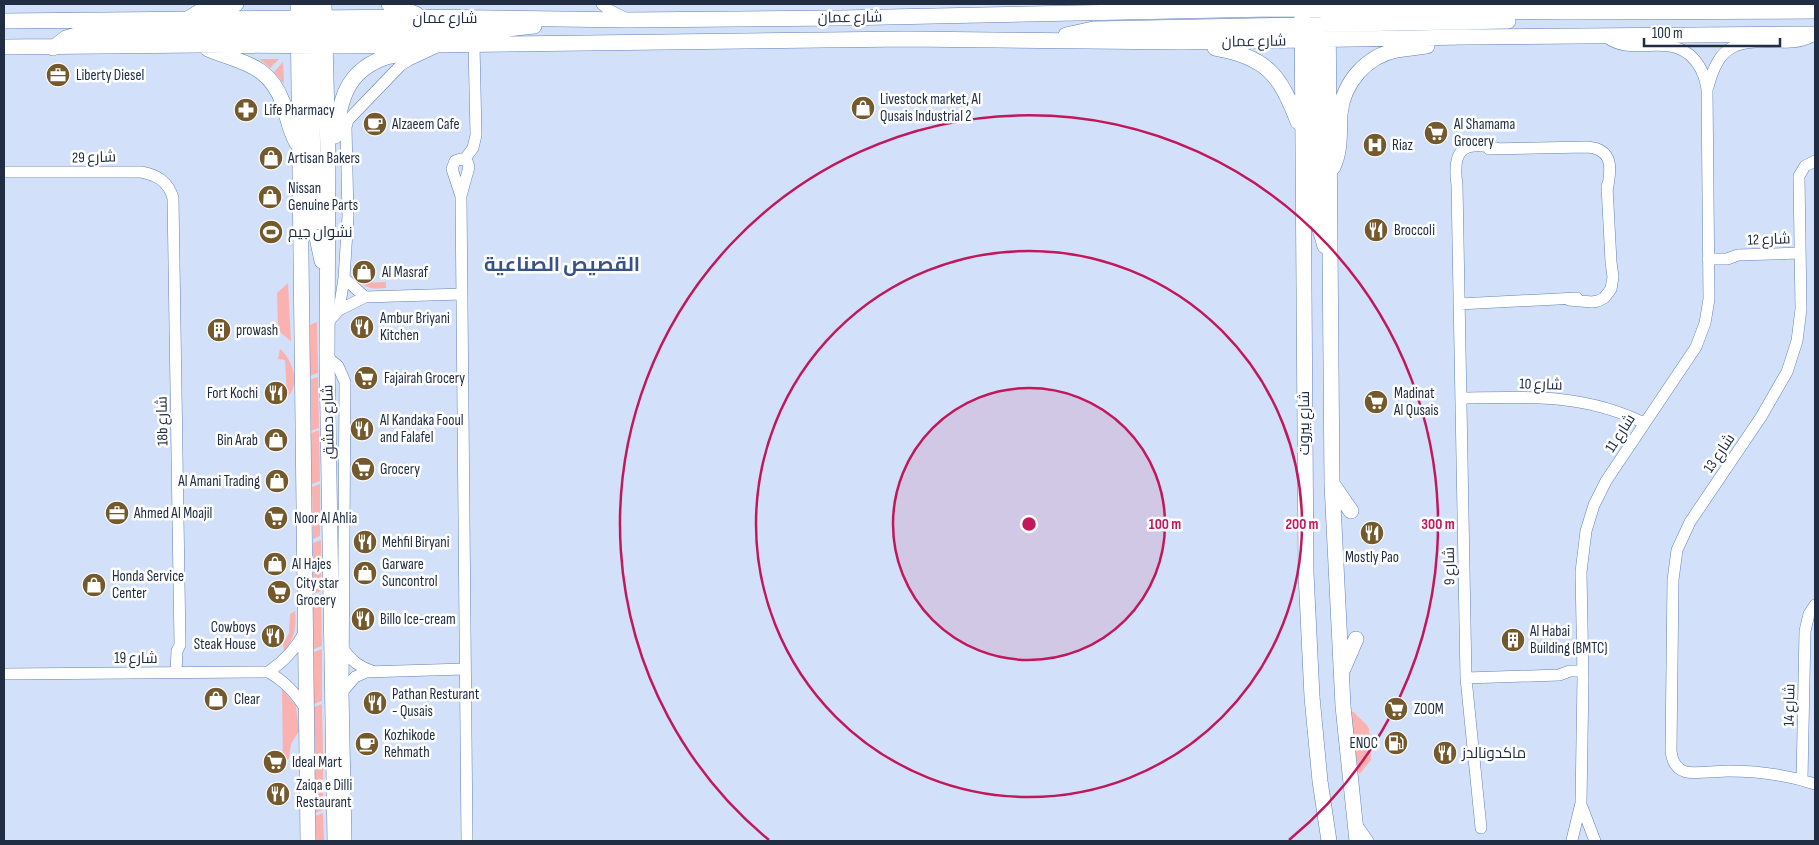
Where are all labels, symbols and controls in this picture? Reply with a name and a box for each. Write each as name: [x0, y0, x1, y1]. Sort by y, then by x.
street label: شارع عمان: [817, 7, 883, 29]
street label: شارع عمان: [413, 9, 477, 29]
scale bar: [1644, 15, 1780, 47]
text: 100 m: [1652, 24, 1683, 43]
street label: شارع عمان: [1221, 31, 1287, 53]
office icon: Liberty Diesel: [45, 62, 71, 88]
place label: Liberty Diesel: [76, 66, 144, 85]
place label: Livestock market, Al Qusais Industrial 2: [880, 90, 981, 126]
shop icon: Livestock market, Al Qusais Industrial 2: [850, 95, 876, 121]
pharmacy icon: Life Pharmacy: [233, 97, 259, 123]
place label: Life Pharmacy: [264, 101, 335, 120]
cafe icon: Alzaeem Cafe: [362, 111, 388, 137]
place label: Alzaeem Cafe: [391, 115, 459, 134]
place label: Al Shamama Grocery: [1453, 115, 1515, 151]
supermarket icon: Al Shamama Grocery: [1423, 120, 1449, 146]
hospital icon: Riaz: [1362, 132, 1388, 158]
place label: Riaz: [1392, 136, 1413, 155]
shop icon: Artisan Bakers: [258, 145, 284, 171]
street label: شارع 29: [72, 148, 116, 168]
place label: Artisan Bakers: [287, 149, 360, 168]
place label: Nissan Genuine Parts: [288, 179, 358, 215]
shop icon: Nissan Genuine Parts: [257, 184, 283, 210]
restaurant icon: Broccoli: [1363, 217, 1389, 243]
sports icon: نشوان جيم: [258, 219, 284, 245]
place label: Broccoli: [1394, 221, 1435, 240]
place label: نشوان جيم: [288, 223, 353, 242]
street label: شارع 12: [1747, 229, 1791, 251]
district label: القصيص الصناعية: [484, 253, 640, 277]
shop icon: Al Masraf: [351, 259, 377, 285]
place label: Al Masraf: [381, 263, 429, 282]
place label: Ambur Briyani Kitchen: [379, 309, 450, 345]
restaurant icon: Ambur Briyani Kitchen: [349, 314, 375, 340]
building icon: prowash: [206, 317, 232, 343]
place label: prowash: [236, 321, 278, 340]
supermarket icon: Fajairah Grocery: [353, 365, 379, 391]
place label: Fajairah Grocery: [384, 369, 465, 388]
street label: شارع 10: [1519, 374, 1563, 396]
restaurant icon: Fort Kochi: [263, 380, 289, 406]
place label: Fort Kochi: [207, 384, 258, 403]
street label: شارع دمشق: [318, 384, 340, 459]
place label: Madinat Al Qusais: [1393, 384, 1439, 420]
supermarket icon: Madinat Al Qusais: [1363, 389, 1389, 415]
street label: شارع بيروت: [1295, 391, 1315, 455]
street label: 18b شارع: [153, 396, 173, 446]
street label: شارع 11: [1601, 410, 1641, 457]
place label: Al Kandaka Fooul and Falafel: [379, 411, 464, 447]
restaurant icon: Al Kandaka Fooul and Falafel: [349, 416, 375, 442]
shop icon: Bin Arab: [263, 427, 289, 453]
street label: شارع 13: [1700, 430, 1740, 477]
place label: Bin Arab: [217, 431, 258, 450]
supermarket icon: Grocery: [350, 456, 376, 482]
place label: Grocery: [380, 460, 420, 479]
shop icon: Al Amani Trading: [264, 468, 290, 494]
place label: Al Amani Trading: [177, 472, 260, 491]
office icon: Ahmed Al Moajil: [104, 500, 130, 526]
place label: Ahmed Al Moajil: [133, 504, 212, 523]
supermarket icon: Noor Al Ahlia: [263, 505, 289, 531]
place label: Noor Al Ahlia: [294, 509, 358, 528]
centre of rings: [1020, 515, 1038, 533]
text: 100 m: [1149, 515, 1181, 534]
text: 200 m: [1285, 515, 1319, 534]
text: 300 m: [1421, 515, 1455, 534]
restaurant icon: Mostly Pao: [1359, 520, 1385, 546]
restaurant icon: Mehfil Biryani: [352, 529, 378, 555]
place label: Mehfil Biryani: [382, 533, 450, 552]
street label: شارع 9: [1440, 547, 1460, 585]
place label: Mostly Pao: [1345, 548, 1399, 567]
shop icon: Al Hajes: [262, 551, 288, 577]
place label: Al Hajes: [291, 555, 331, 574]
place label: Garware Suncontrol: [382, 555, 437, 591]
shop icon: Garware Suncontrol: [352, 560, 378, 586]
place label: Honda Service Center: [112, 567, 184, 603]
shop icon: Honda Service Center: [81, 572, 107, 598]
place label: City star Grocery: [296, 574, 340, 610]
supermarket icon: City star Grocery: [266, 579, 292, 605]
restaurant icon: Billo Ice-cream: [350, 606, 376, 632]
place label: Billo Ice-cream: [380, 610, 456, 629]
place label: Cowboys Steak House: [194, 618, 256, 654]
place label: Al Habai Building (BMTC): [1529, 622, 1608, 658]
restaurant icon: Cowboys Steak House: [260, 623, 286, 649]
building icon: Al Habai Building (BMTC): [1500, 627, 1526, 653]
street label: شارع 19: [114, 649, 158, 669]
street label: شارع 14: [1780, 683, 1800, 727]
place label: Pathan Resturant - Qusais: [392, 685, 480, 721]
shop icon: Clear: [203, 686, 229, 712]
place label: Clear: [234, 690, 261, 709]
restaurant icon: Pathan Resturant - Qusais: [362, 690, 388, 716]
supermarket icon: ZOOM: [1383, 696, 1409, 722]
place label: ZOOM: [1414, 700, 1444, 719]
place label: Kozhikode Rehmath: [384, 726, 435, 762]
fuel station icon: ENOC: [1383, 730, 1409, 756]
cafe icon: Kozhikode Rehmath: [354, 731, 380, 757]
place label: ENOC: [1349, 734, 1378, 753]
restaurant icon: ماكدونالدز: [1432, 740, 1458, 766]
place label: ماكدونالدز: [1461, 744, 1526, 763]
supermarket icon: Ideal Mart: [262, 749, 288, 775]
place label: Ideal Mart: [292, 753, 342, 772]
place label: Zaiqa e Dilli Restaurant: [296, 776, 352, 812]
restaurant icon: Zaiqa e Dilli Restaurant: [265, 781, 291, 807]

